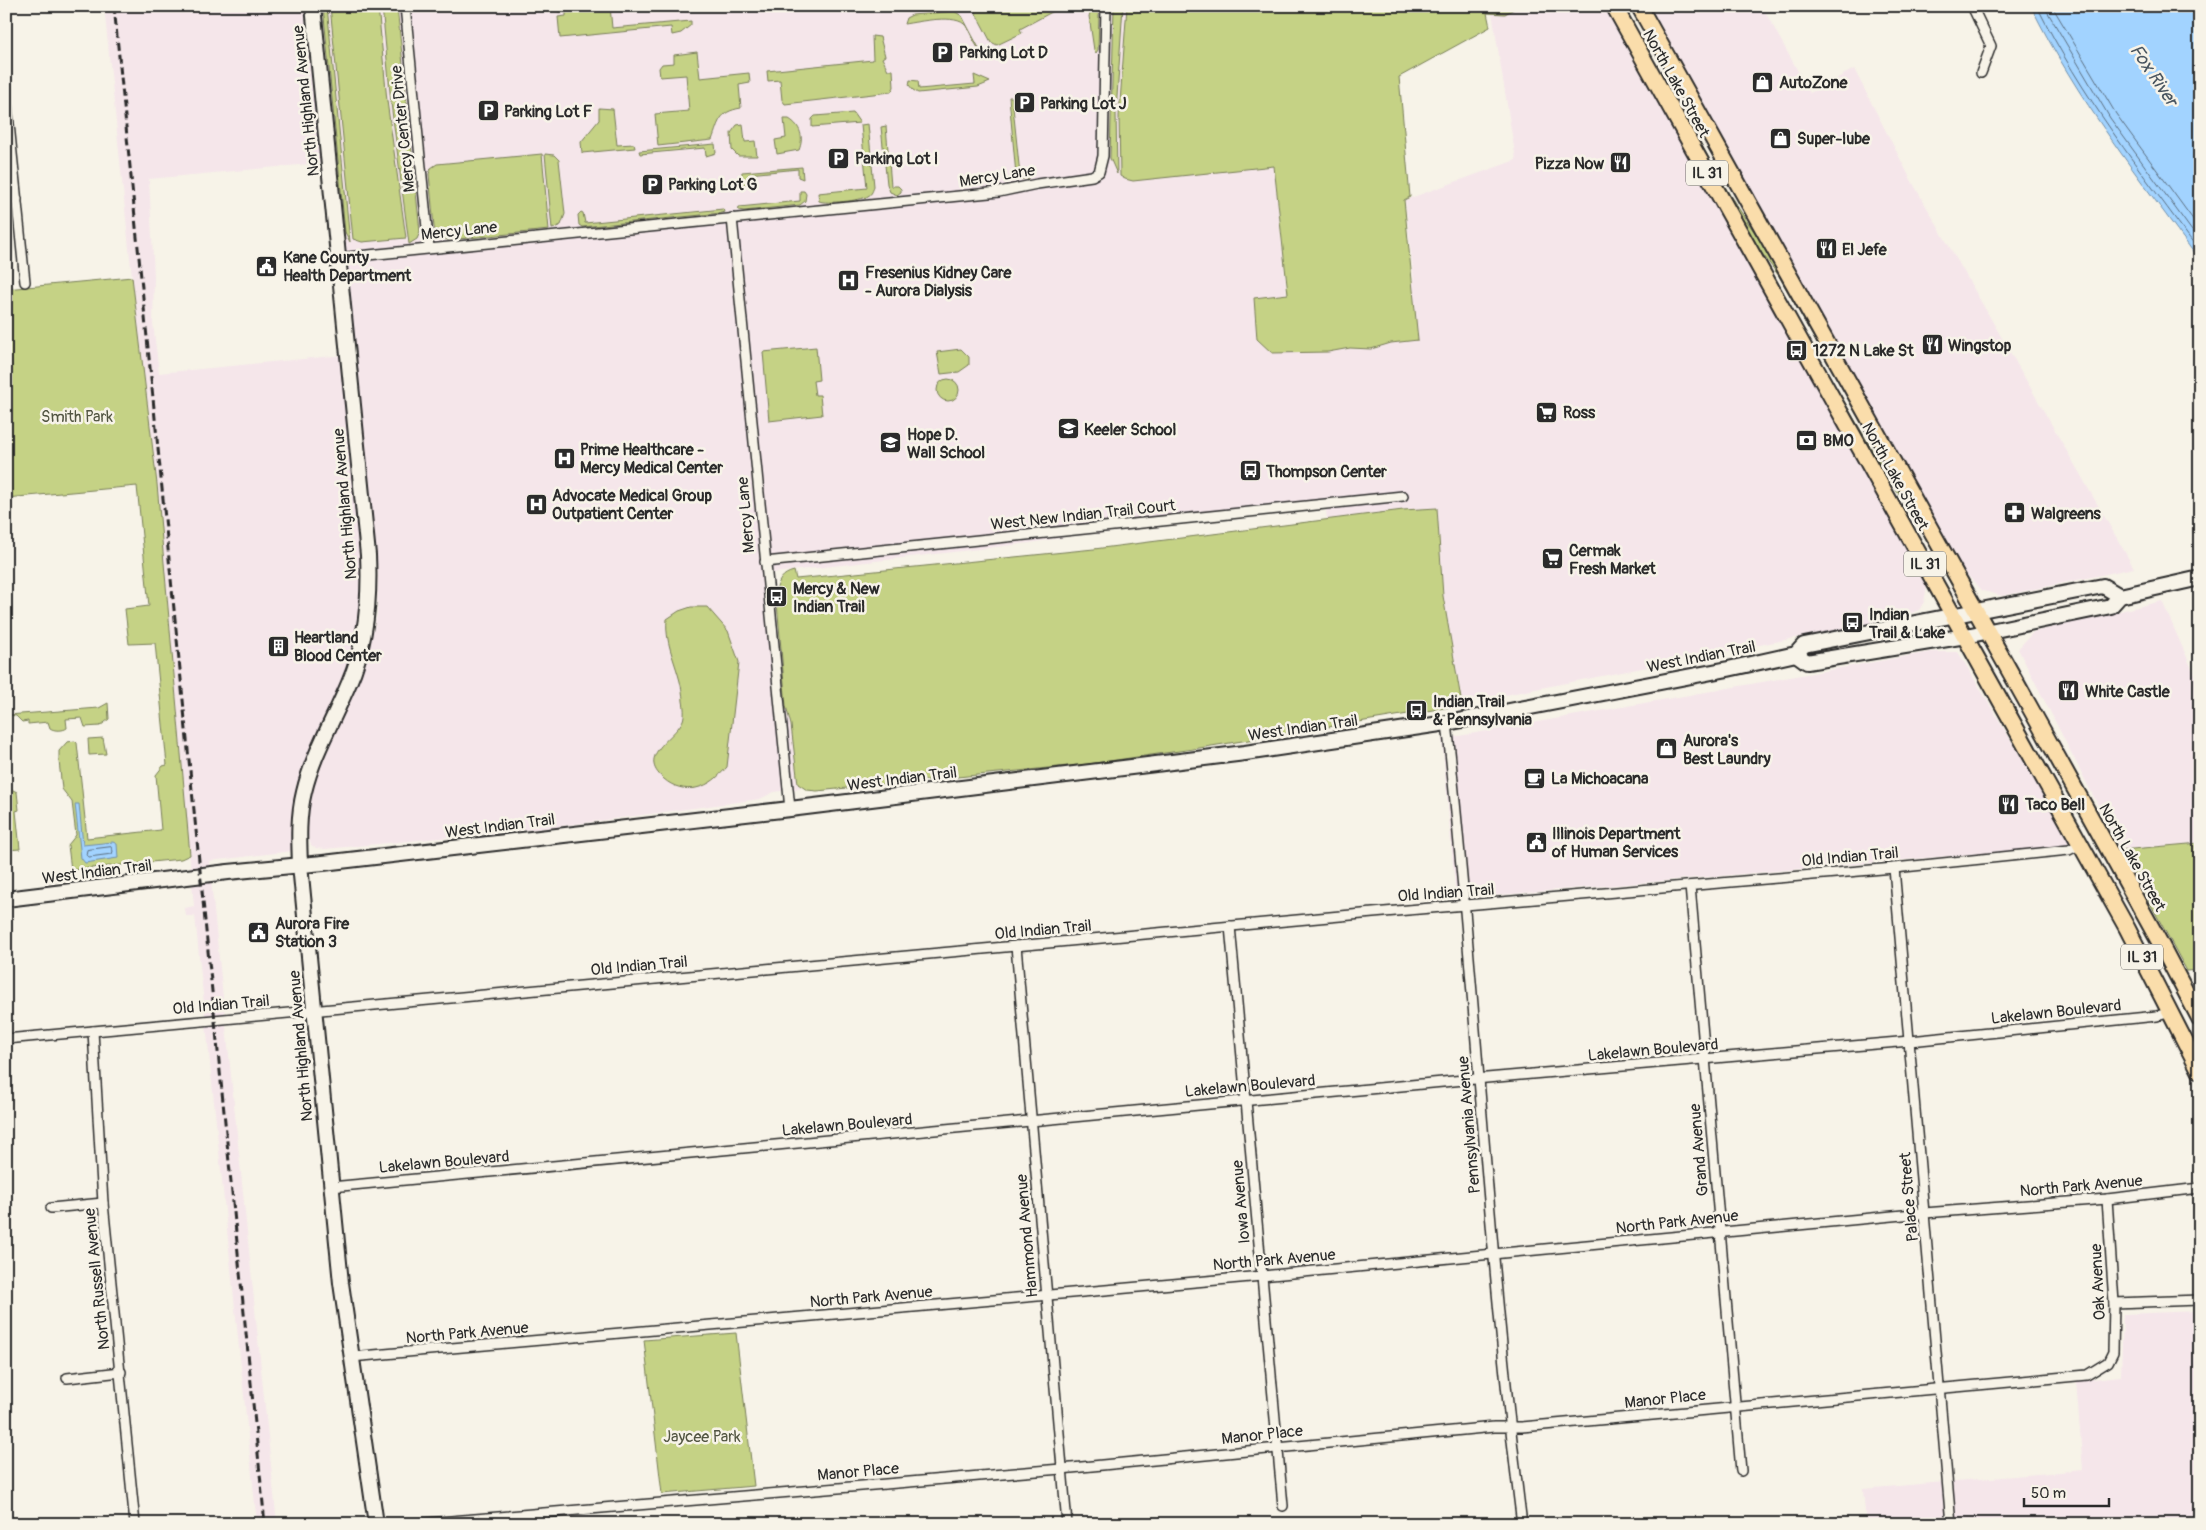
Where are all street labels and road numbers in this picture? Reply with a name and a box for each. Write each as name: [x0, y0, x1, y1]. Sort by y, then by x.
street label: North Highland Avenue: [288, 24, 324, 177]
street label: North Lake Street: [1638, 26, 1714, 141]
street label: Mercy Center Drive: [386, 64, 420, 193]
street label: Mercy Lane: [958, 160, 1037, 192]
road number: IL 31: [1686, 160, 1728, 186]
street label: Mercy Lane: [420, 217, 498, 245]
street label: North Lake Street: [1857, 419, 1933, 534]
street label: North Highland Avenue: [328, 427, 362, 580]
street label: Mercy Lane: [733, 476, 759, 554]
street label: West New Indian Trail Court: [990, 495, 1177, 535]
road number: IL 31: [1904, 552, 1946, 576]
street label: West Indian Trail: [1645, 637, 1757, 677]
street label: West Indian Trail: [1247, 710, 1359, 746]
street label: West Indian Trail: [846, 762, 958, 796]
street label: North Lake Street: [2094, 800, 2170, 915]
street label: West Indian Trail: [444, 809, 556, 843]
street label: Old Indian Trail: [1801, 843, 1899, 871]
street label: West Indian Trail: [41, 855, 153, 889]
street label: Old Indian Trail: [1397, 880, 1495, 906]
street label: Old Indian Trail: [994, 916, 1092, 944]
road number: IL 31: [2121, 944, 2163, 970]
street label: Old Indian Trail: [590, 952, 688, 980]
street label: North Highland Avenue: [284, 969, 318, 1122]
street label: Old Indian Trail: [172, 991, 270, 1019]
street label: Lakelawn Boulevard: [1990, 995, 2122, 1029]
street label: Lakelawn Boulevard: [1587, 1034, 1719, 1066]
street label: Pennsylvania Avenue: [1453, 1055, 1485, 1195]
street label: Lakelawn Boulevard: [1184, 1070, 1316, 1102]
street label: Grand Avenue: [1685, 1103, 1713, 1197]
street label: Lakelawn Boulevard: [781, 1109, 913, 1141]
street label: Lakelawn Boulevard: [378, 1146, 510, 1178]
street label: Palace Street: [1895, 1151, 1923, 1242]
street label: Iowa Avenue: [1227, 1159, 1255, 1245]
street label: North Park Avenue: [2019, 1171, 2143, 1201]
street label: Hammond Avenue: [1012, 1173, 1042, 1299]
street label: North Park Avenue: [1615, 1206, 1740, 1238]
street label: North Russell Avenue: [80, 1207, 114, 1351]
street label: Oak Avenue: [2086, 1243, 2110, 1321]
street label: North Park Avenue: [1212, 1245, 1336, 1275]
street label: North Park Avenue: [809, 1282, 933, 1312]
street label: North Park Avenue: [405, 1318, 529, 1348]
street label: Manor Place: [1623, 1385, 1707, 1413]
street label: Manor Place: [1220, 1421, 1304, 1449]
street label: Manor Place: [817, 1458, 900, 1486]

